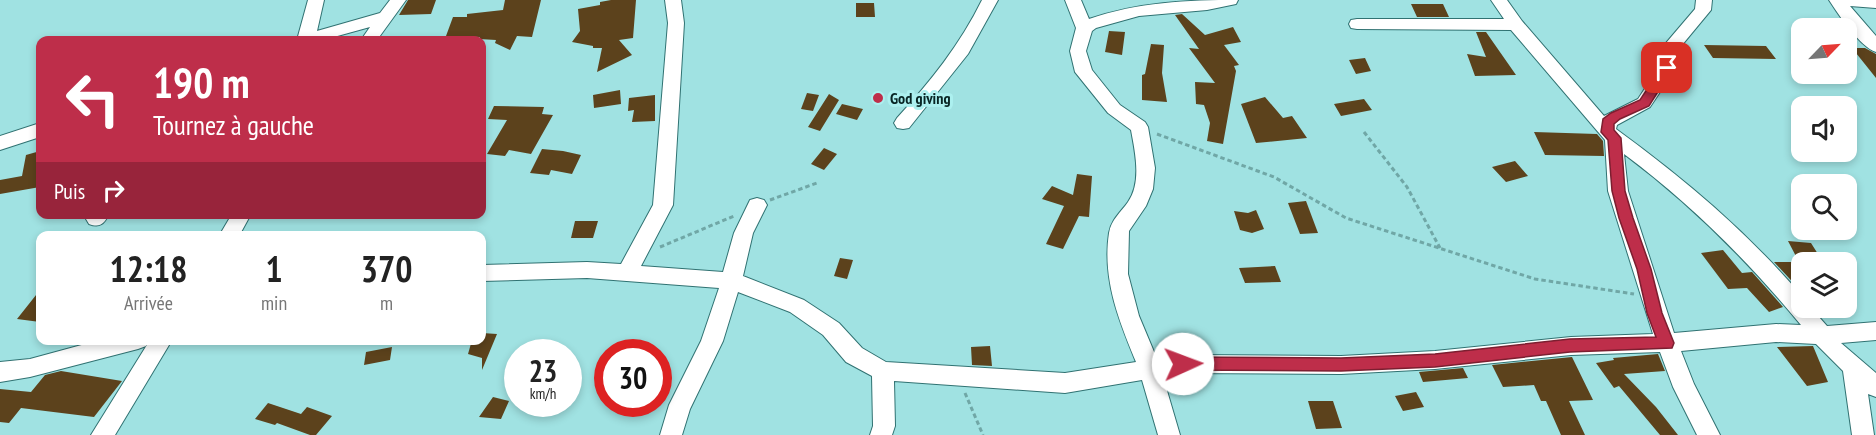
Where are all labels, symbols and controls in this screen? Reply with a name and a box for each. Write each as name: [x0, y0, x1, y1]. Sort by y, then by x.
north arrow: [1791, 18, 1857, 84]
map controls: [1791, 18, 1857, 318]
pin: [1641, 42, 1692, 93]
icon: arrive: [1650, 51, 1683, 84]
text: 190 m: [153, 55, 250, 110]
icon: left: [54, 60, 132, 138]
place label: God giving: [890, 88, 951, 108]
marker: God giving: [871, 91, 885, 105]
button: sound: [1791, 96, 1857, 162]
text: Tournez à gauche: [153, 108, 314, 142]
icon: right: [97, 174, 130, 207]
button: search: [1791, 174, 1857, 240]
text: Puis: [54, 177, 85, 205]
text: 12:18: [110, 245, 187, 292]
text: 1: [265, 245, 283, 292]
text: 370: [361, 245, 412, 292]
button: layers: [1791, 252, 1857, 318]
text: Arrivée: [124, 290, 173, 316]
text: min: [261, 290, 287, 316]
text: m: [380, 290, 393, 316]
position arrow: [1151, 332, 1215, 396]
speed limit sign: 30: [594, 339, 672, 417]
text: 23: [529, 351, 557, 390]
text: km/h: [530, 384, 556, 403]

